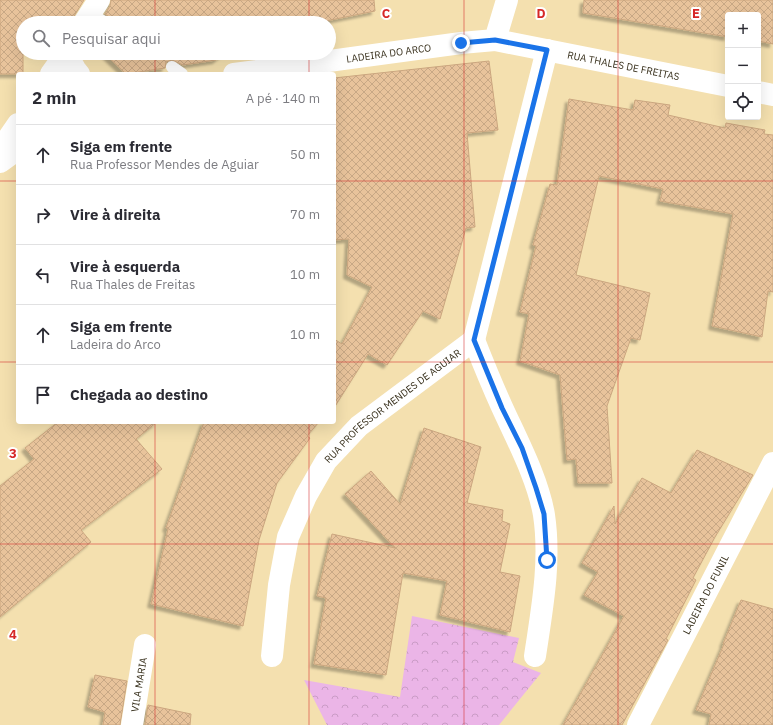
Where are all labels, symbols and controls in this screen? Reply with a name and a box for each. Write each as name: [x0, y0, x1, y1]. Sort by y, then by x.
text: C: [382, 5, 391, 22]
text: D: [536, 5, 546, 22]
text: E: [692, 5, 700, 22]
map controls: [725, 12, 761, 120]
button: +: [725, 12, 761, 48]
search box: [16, 16, 336, 60]
icon: search: [30, 27, 52, 49]
text: Pesquisar aqui: [62, 29, 161, 48]
route end: [452, 34, 470, 52]
street label: LADEIRA DO ARCO: [345, 41, 432, 65]
street label: RUA THALES DE FREITAS: [566, 48, 681, 83]
button: −: [725, 48, 761, 84]
button: locate: [725, 84, 761, 120]
text: 2 min: [32, 87, 76, 109]
text: A pé · 140 m: [246, 90, 320, 107]
text: Siga em frente: [70, 137, 172, 156]
icon: ahead: [32, 144, 54, 166]
text: 50 m: [290, 146, 320, 163]
text: Rua Professor Mendes de Aguiar: [70, 156, 259, 173]
icon: right: [32, 204, 54, 226]
text: Vire à direita: [70, 205, 160, 224]
text: 70 m: [290, 206, 320, 223]
text: Vire à esquerda: [70, 257, 180, 276]
icon: left: [32, 264, 54, 286]
text: 10 m: [290, 266, 320, 283]
text: Rua Thales de Freitas: [70, 276, 195, 293]
text: Siga em frente: [70, 317, 172, 336]
icon: ahead: [32, 324, 54, 346]
text: 10 m: [290, 326, 320, 343]
text: Ladeira do Arco: [70, 336, 161, 353]
street label: RUA PROFESSOR MENDES DE AGUIAR: [321, 346, 463, 466]
icon: arrive: [32, 384, 54, 406]
text: Chegada ao destino: [70, 385, 208, 404]
text: 3: [9, 445, 17, 462]
route start: [538, 551, 556, 569]
street label: LADEIRA DO FUNIL: [679, 552, 731, 636]
text: 4: [9, 626, 17, 643]
street label: VILA MARIA: [128, 656, 150, 713]

